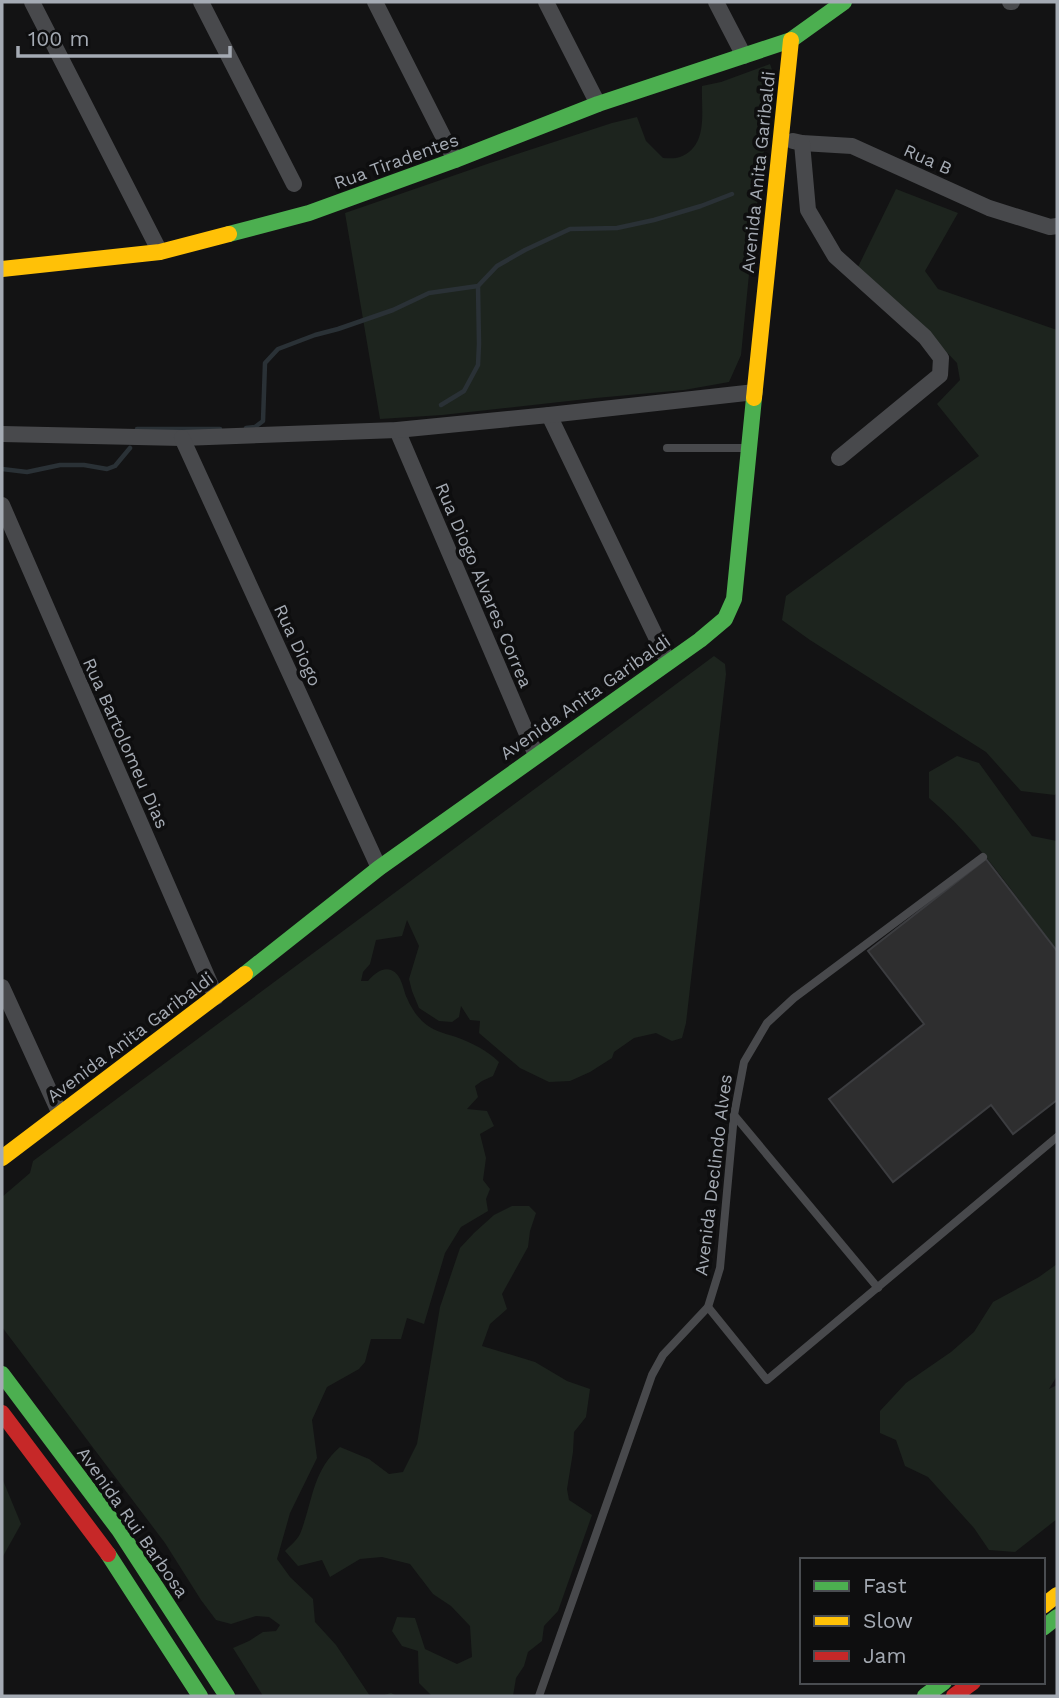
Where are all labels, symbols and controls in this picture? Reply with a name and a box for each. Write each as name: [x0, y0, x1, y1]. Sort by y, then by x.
scale bar: [18, 14, 229, 58]
text: 100 m: [28, 26, 90, 51]
street label: Avenida Anita Garibaldi: [737, 70, 779, 274]
street label: Rua Tiradentes: [331, 129, 461, 193]
street label: Rua B: [901, 139, 955, 179]
street label: Rua Diogo Alvares Correa: [431, 479, 537, 691]
street label: Rua Diogo: [270, 601, 326, 689]
street label: Avenida Anita Garibaldi: [496, 630, 674, 764]
street label: Rua Bartolomeu Dias: [79, 655, 173, 831]
street label: Avenida Anita Garibaldi: [43, 967, 217, 1107]
street label: Avenida Declindo Alves: [690, 1073, 736, 1277]
street label: Avenida Rui Barbosa: [73, 1443, 193, 1601]
legend: [800, 1558, 1045, 1684]
text: Fast: [863, 1573, 907, 1598]
text: Slow: [863, 1608, 913, 1633]
text: Jam: [863, 1643, 906, 1668]

